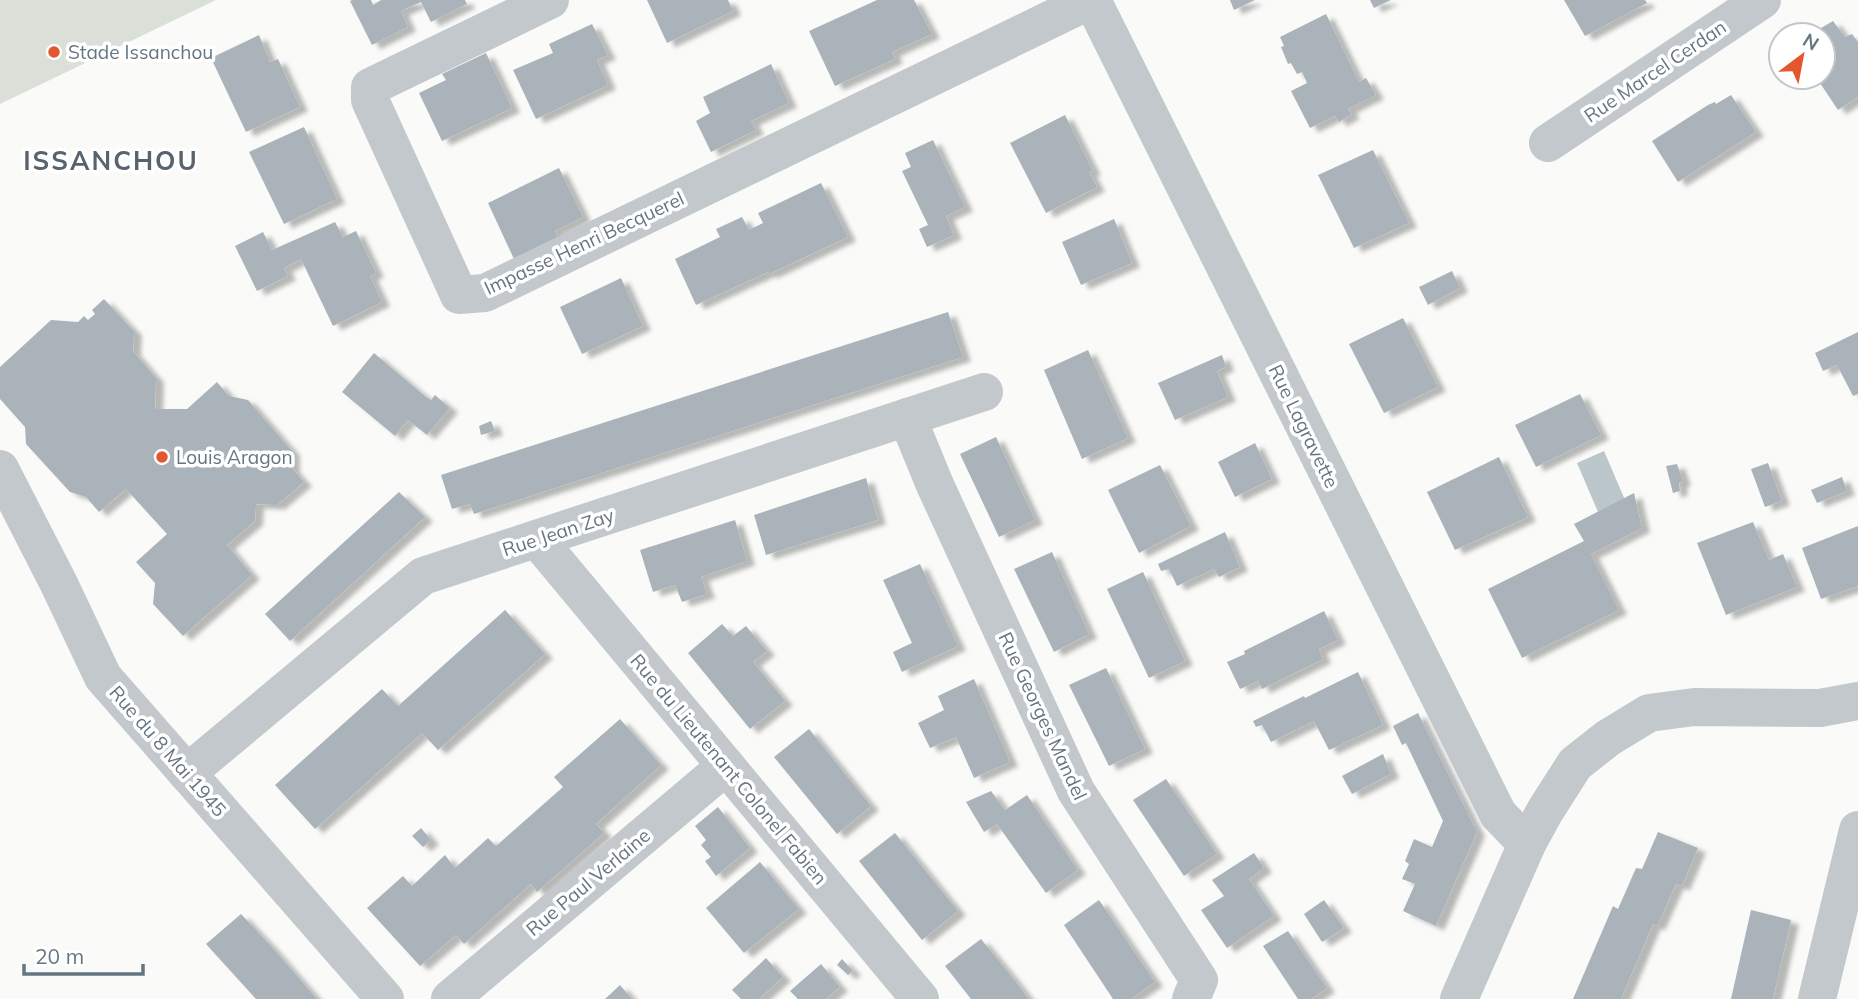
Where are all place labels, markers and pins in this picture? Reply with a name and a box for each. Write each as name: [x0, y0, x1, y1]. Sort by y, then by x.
place label: Stade Issanchou: [68, 40, 213, 64]
marker: Stade Issanchou: [46, 44, 62, 60]
place label: Louis Aragon: [176, 445, 293, 469]
marker: Louis Aragon: [154, 449, 170, 465]

